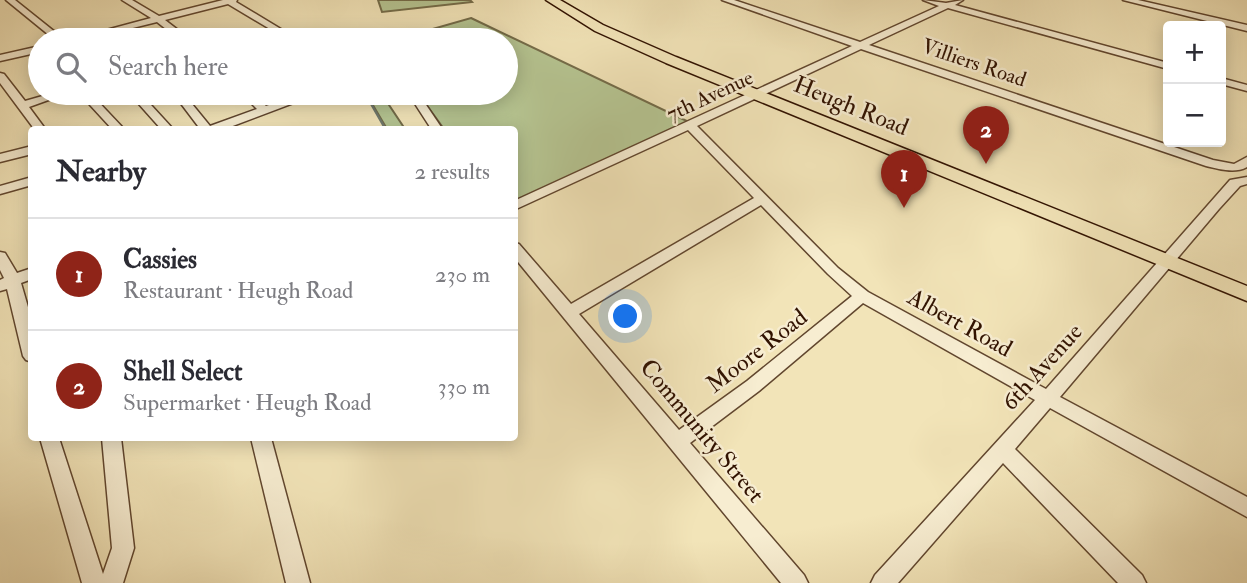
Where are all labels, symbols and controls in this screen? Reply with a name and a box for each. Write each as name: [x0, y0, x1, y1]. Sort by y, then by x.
map controls: [1163, 21, 1226, 147]
button: +: [1163, 21, 1226, 84]
search box: [28, 28, 518, 105]
street label: Villiers Road: [918, 33, 1030, 94]
icon: search: [52, 48, 90, 86]
text: Search here: [108, 51, 228, 83]
street label: 7th Avenue: [662, 64, 758, 128]
street label: Heugh Road: [789, 69, 913, 143]
button: −: [1163, 84, 1226, 147]
pin: 2: [963, 106, 1009, 164]
pin: 1: [881, 150, 927, 208]
text: Nearby: [56, 153, 146, 190]
text: 2 results: [415, 157, 490, 186]
text: Cassies: [123, 244, 197, 276]
text: 1: [75, 260, 83, 289]
text: 230 m: [435, 260, 490, 289]
text: Restaurant · Heugh Road: [123, 276, 353, 305]
street label: Albert Road: [901, 281, 1018, 365]
your location: [608, 299, 642, 333]
street label: Moore Road: [700, 302, 814, 400]
street label: 6th Avenue: [995, 317, 1089, 417]
street label: Community Street: [633, 353, 771, 509]
text: Shell Select: [123, 356, 242, 388]
text: 2: [73, 372, 85, 401]
text: 330 m: [438, 372, 490, 401]
text: Supermarket · Heugh Road: [123, 388, 372, 417]

